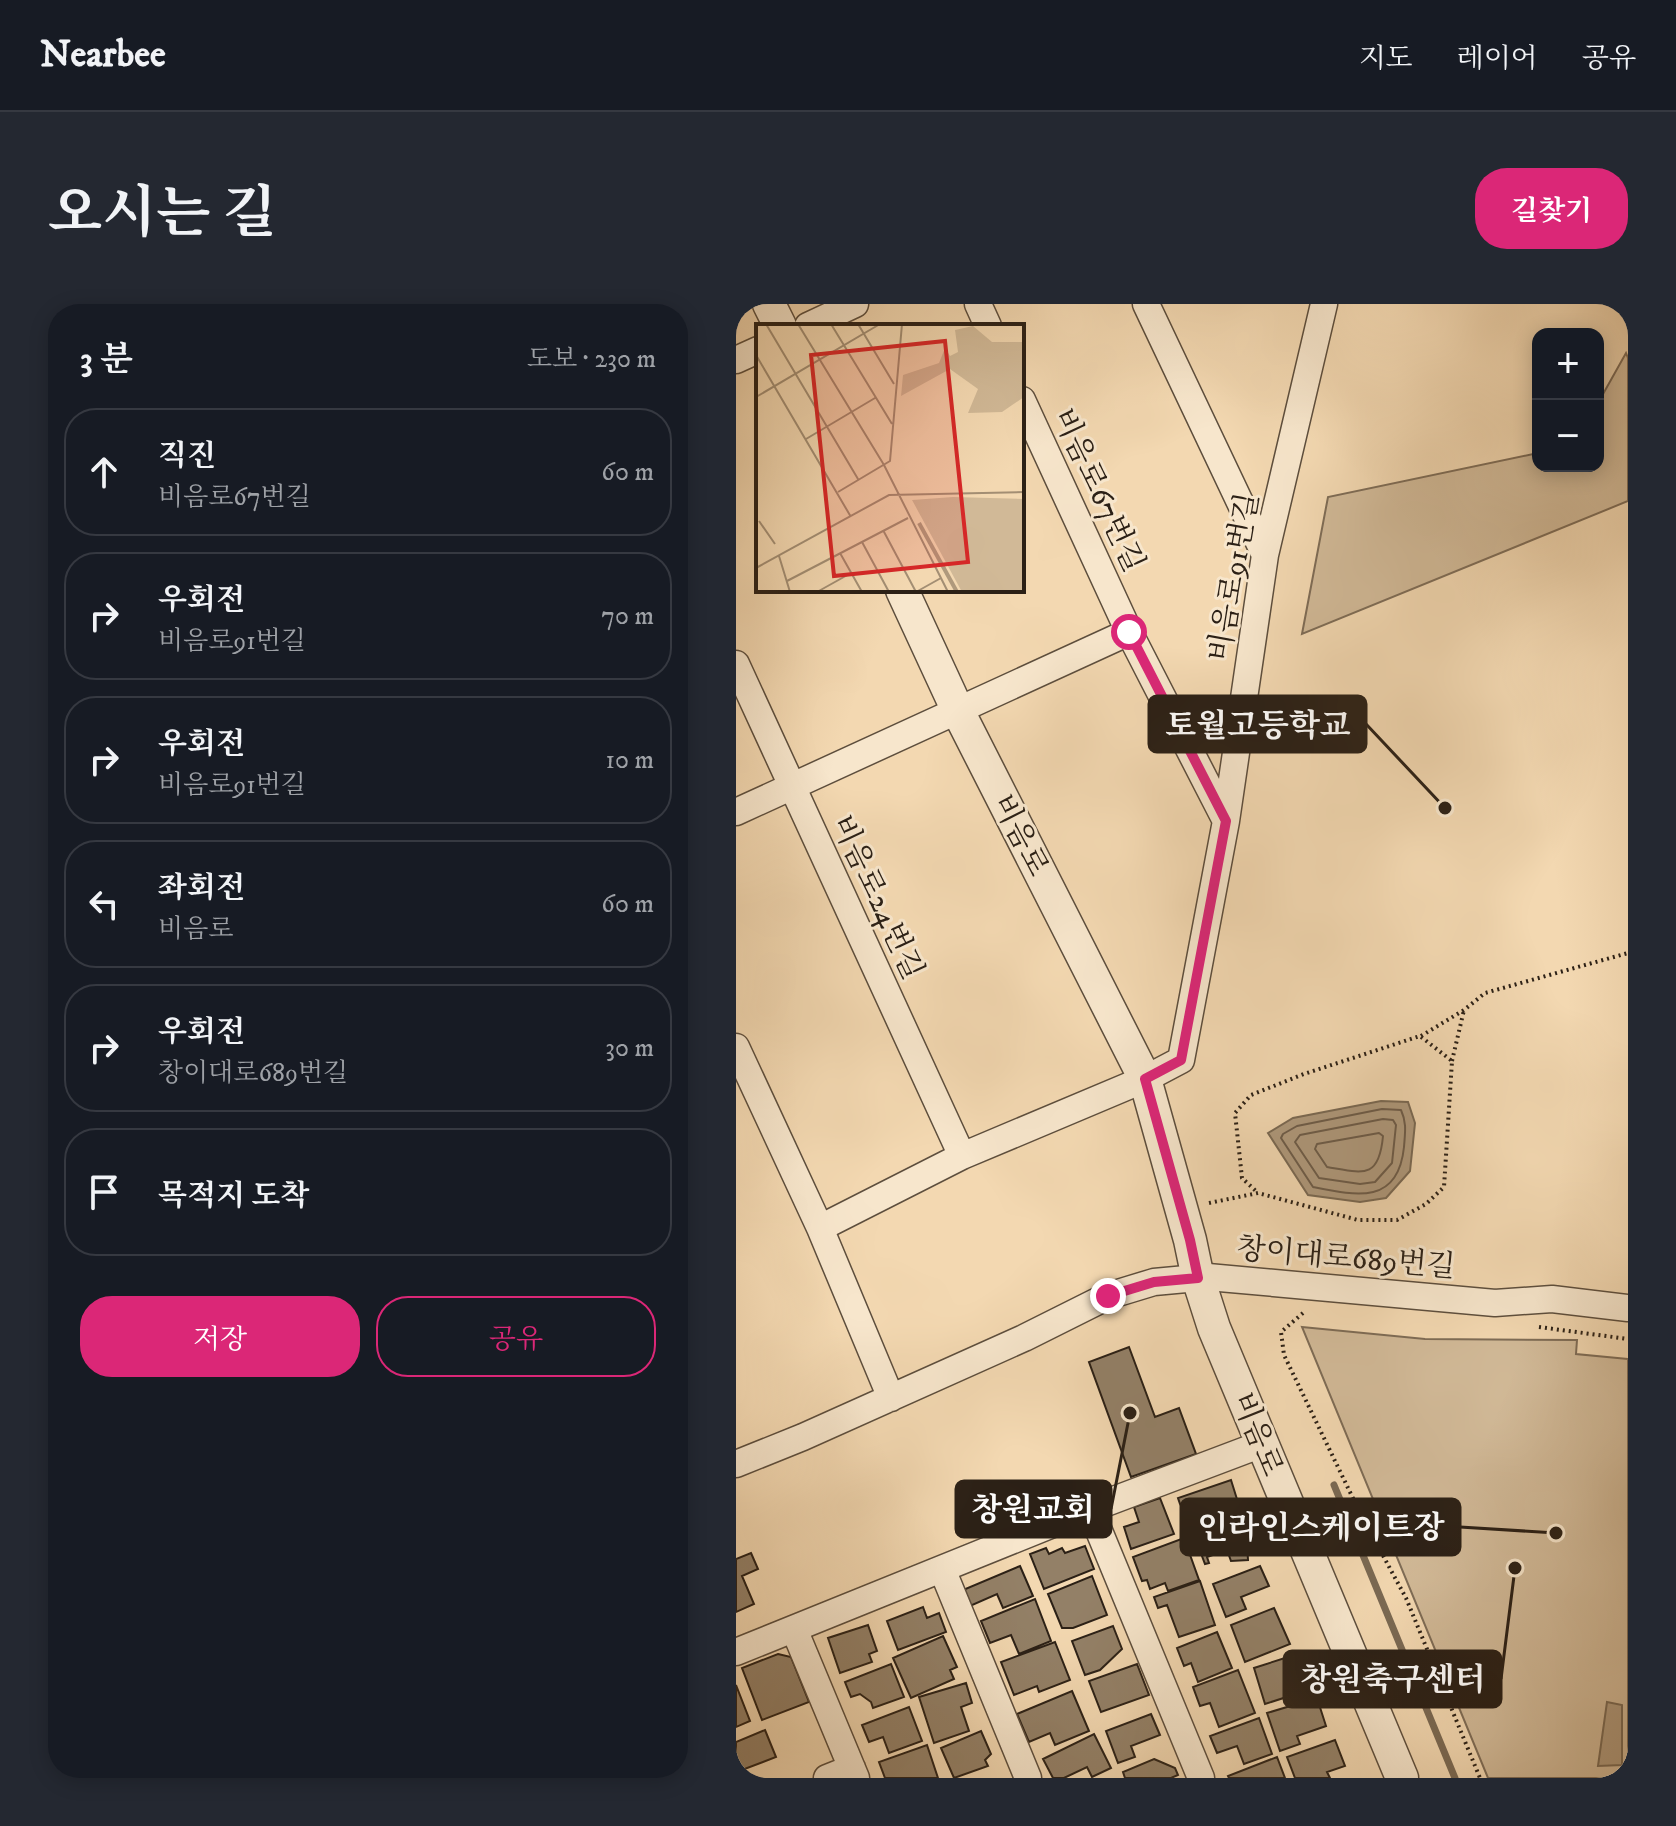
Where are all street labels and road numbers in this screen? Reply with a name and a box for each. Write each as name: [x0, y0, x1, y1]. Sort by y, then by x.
street label: 비음로67번길: [1044, 403, 1152, 578]
street label: 비음로91번길: [1201, 490, 1268, 665]
street label: 비음로: [983, 789, 1056, 883]
street label: 비음로24번길: [822, 810, 931, 986]
street label: 창이대로689번길: [1235, 1231, 1457, 1286]
street label: 비음로: [1223, 1387, 1290, 1482]

